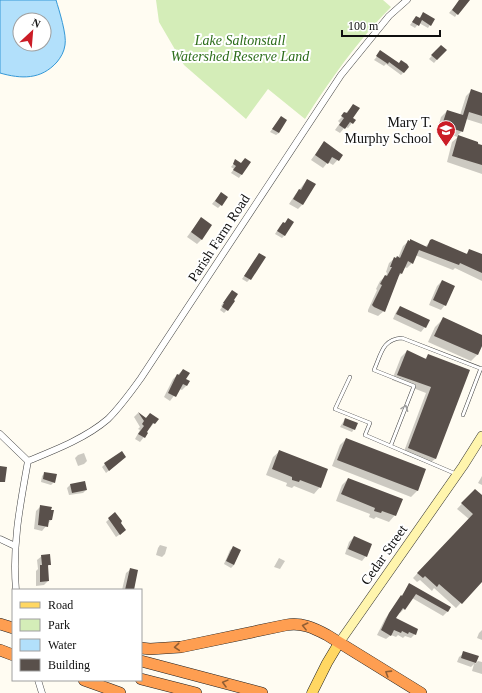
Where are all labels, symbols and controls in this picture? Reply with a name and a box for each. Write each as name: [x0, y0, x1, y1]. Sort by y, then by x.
north arrow: [12, 12, 52, 52]
scale bar: [342, 12, 440, 38]
text: N: [30, 16, 43, 30]
text: 100 m: [348, 19, 379, 33]
park label: Lake Saltonstall Watershed Reserve Land: [171, 33, 310, 64]
place label: Mary T. Murphy School: [345, 115, 432, 146]
school or university icon: Mary T. Murphy School: [435, 119, 457, 147]
street label: Parish Farm Road: [185, 192, 253, 284]
one-way arrow: [401, 405, 409, 412]
street label: Cedar Street: [358, 522, 410, 588]
legend: [12, 589, 142, 681]
text: Road: [48, 598, 73, 612]
text: Park: [48, 618, 70, 632]
one-way arrow: [301, 622, 308, 631]
text: Water: [48, 638, 76, 652]
one-way arrow: [174, 643, 180, 652]
text: Building: [48, 658, 90, 672]
one-way arrow: [385, 670, 392, 677]
one-way arrow: [222, 679, 229, 688]

